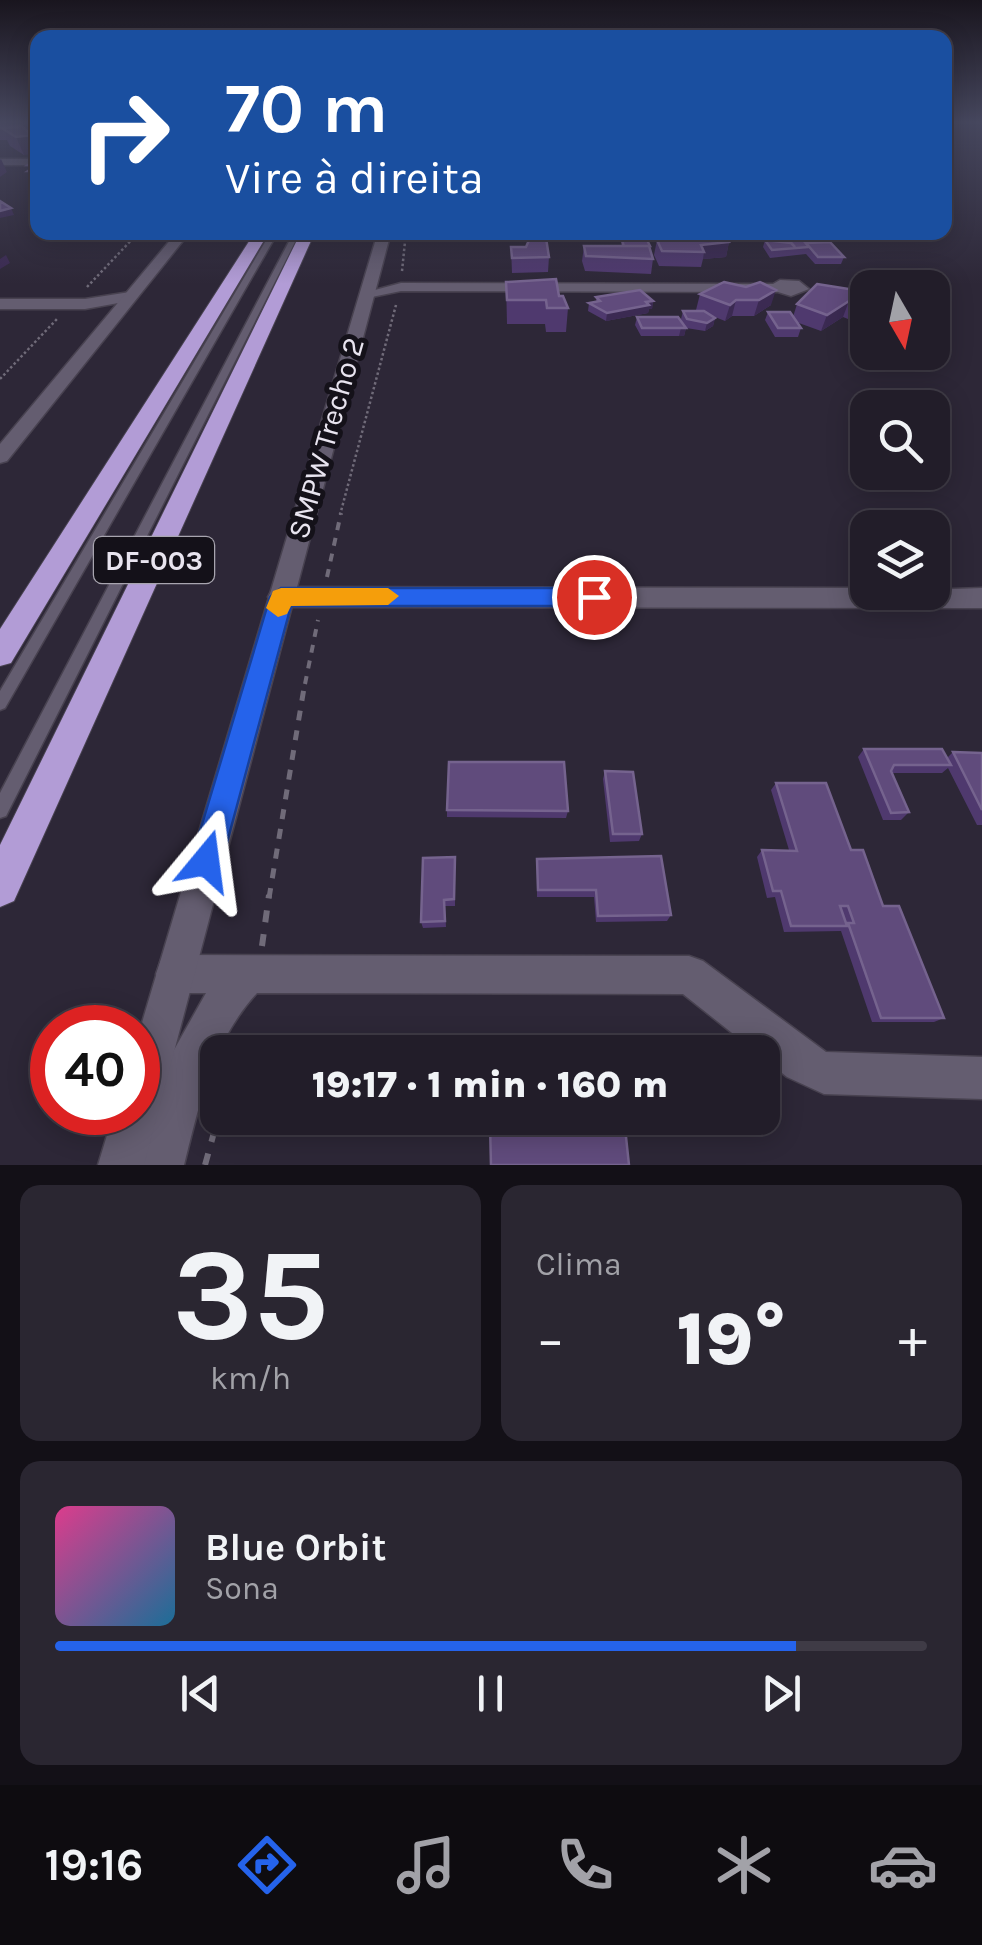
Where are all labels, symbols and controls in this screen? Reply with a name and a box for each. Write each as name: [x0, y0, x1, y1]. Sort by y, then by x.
text: 70 m: [225, 68, 388, 150]
icon: right: [60, 70, 190, 200]
text: Vire à direita: [225, 152, 484, 204]
north arrow: [850, 270, 950, 370]
map controls: [850, 270, 950, 610]
street label: SMPW Trecho 2: [280, 333, 372, 543]
button: search: [850, 390, 950, 490]
button: layers: [850, 510, 950, 610]
road number: DF-003: [94, 537, 214, 583]
pin: [552, 555, 637, 640]
icon: arrive: [567, 570, 622, 625]
position arrow: [154, 809, 258, 913]
speed limit sign: 40: [30, 1005, 160, 1135]
text: 19:17 · 1 min · 160 m: [312, 1062, 668, 1107]
text: 35: [172, 1219, 329, 1371]
text: Clima: [536, 1246, 622, 1283]
text: 19°: [677, 1295, 786, 1383]
text: −: [536, 1307, 565, 1371]
text: +: [898, 1307, 927, 1371]
text: km/h: [210, 1360, 291, 1397]
text: Blue Orbit: [205, 1525, 386, 1570]
text: Sona: [205, 1570, 279, 1607]
icon: previous: [173, 1666, 228, 1721]
icon: pause: [463, 1666, 518, 1721]
icon: next: [754, 1666, 809, 1721]
icon: directions: [232, 1830, 302, 1900]
icon: music: [391, 1830, 461, 1900]
icon: phone: [550, 1830, 620, 1900]
icon: climate: [709, 1830, 779, 1900]
icon: car: [868, 1830, 938, 1900]
text: 19:16: [44, 1839, 143, 1891]

